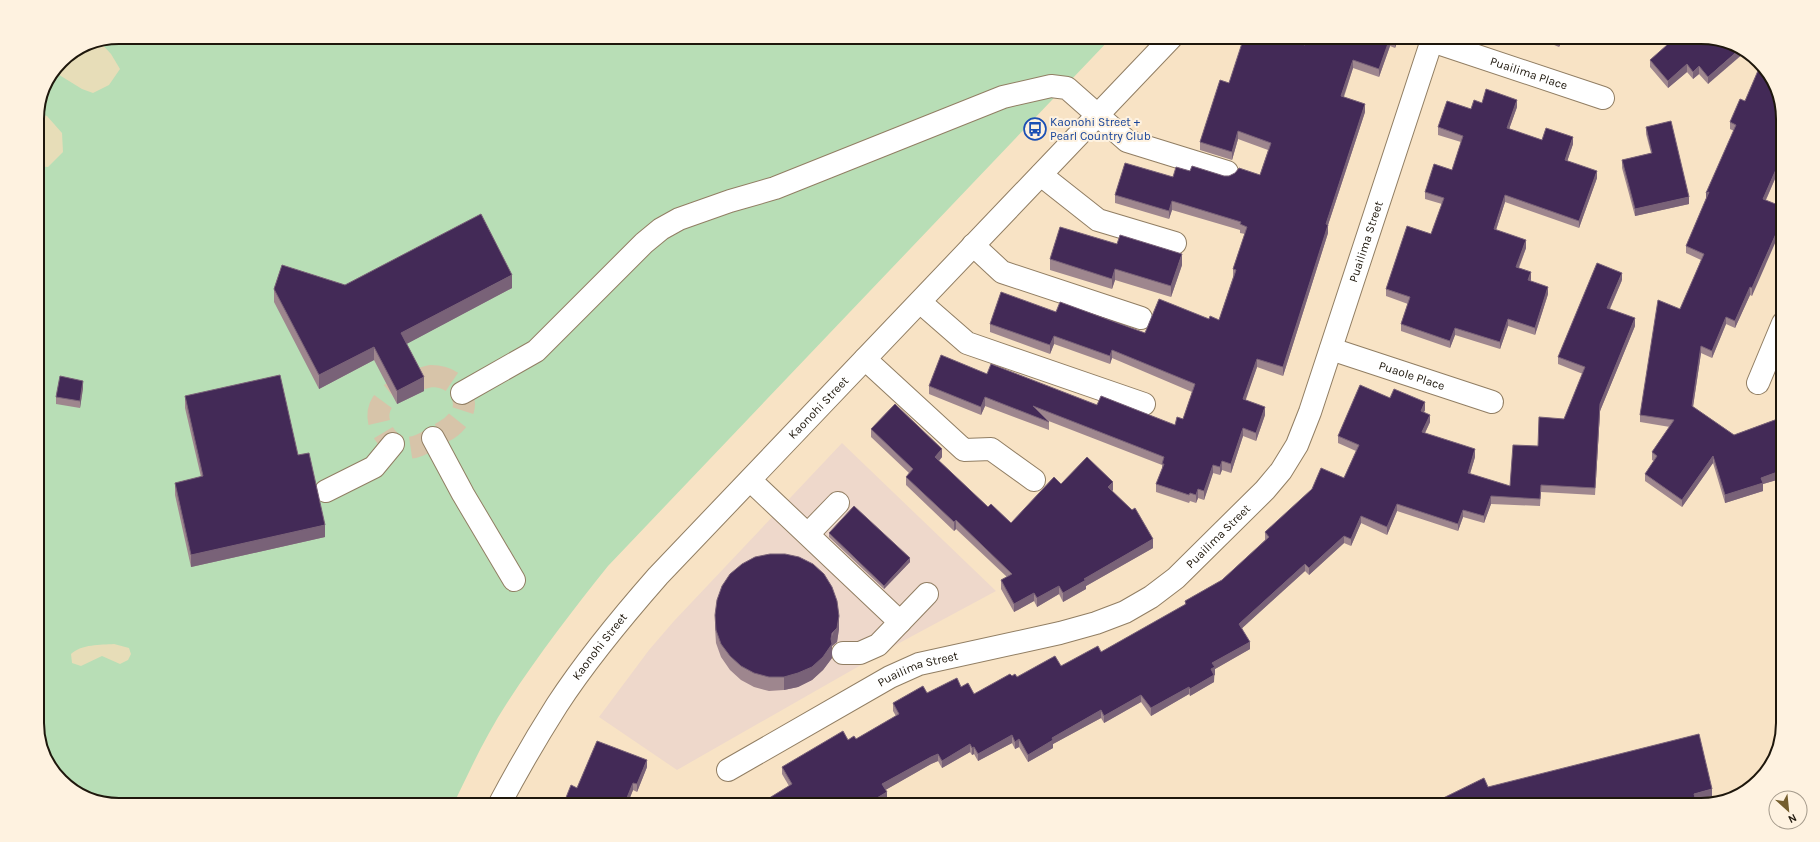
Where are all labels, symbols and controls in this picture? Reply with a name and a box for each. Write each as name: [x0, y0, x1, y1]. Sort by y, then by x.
street label: Puailima Place: [1488, 54, 1569, 93]
place label: Kaonohi Street + Pearl Country Club: [1050, 115, 1151, 143]
bus stop icon: Kaonohi Street + Pearl Country Club: [1022, 116, 1048, 142]
street label: Puailima Street: [1346, 199, 1386, 284]
street label: Puaole Place: [1377, 358, 1446, 393]
street label: Kaonohi Street: [785, 373, 852, 442]
street label: Puailima Street: [1183, 501, 1254, 571]
street label: Kaonohi Street: [569, 610, 630, 683]
street label: Puailima Street: [875, 649, 960, 690]
north arrow: [1768, 790, 1808, 830]
text: N: [1786, 811, 1799, 826]

